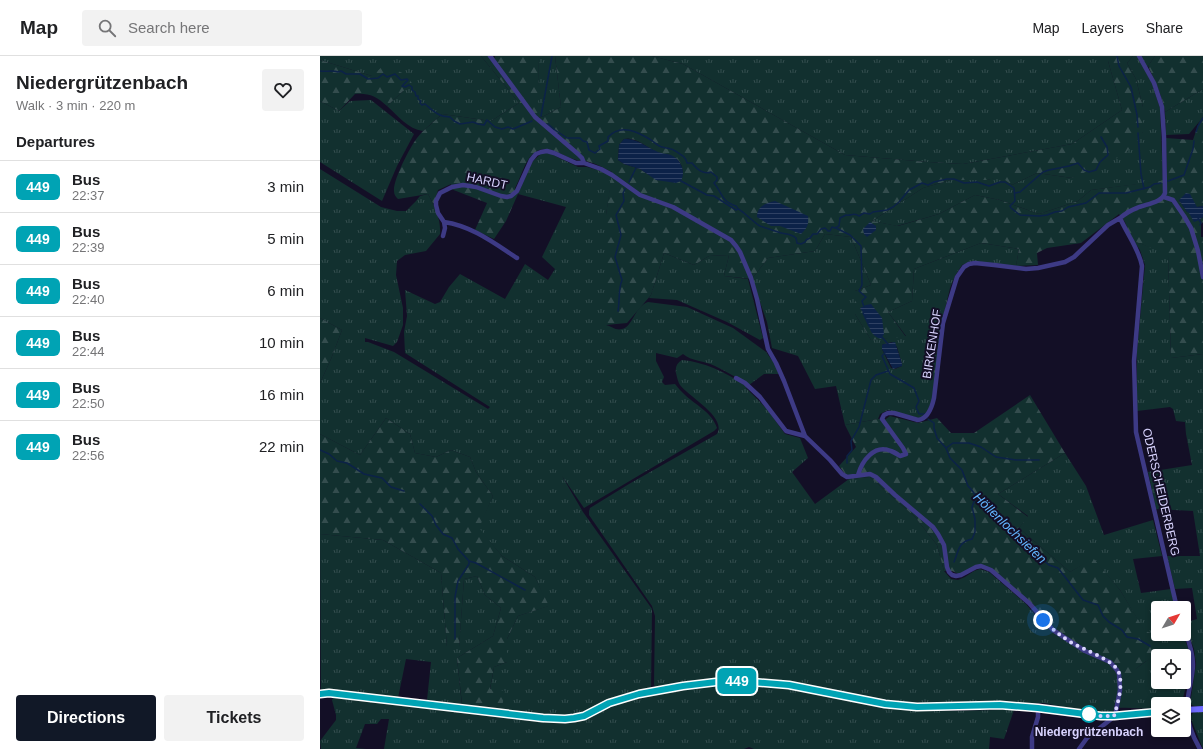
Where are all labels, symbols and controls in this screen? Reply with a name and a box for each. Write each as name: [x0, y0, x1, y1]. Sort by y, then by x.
search box: [82, 10, 362, 46]
text: Map: [20, 17, 58, 38]
icon: search: [96, 17, 118, 39]
text: Search here: [128, 19, 210, 36]
text: Map: [1032, 20, 1060, 36]
text: Layers: [1082, 20, 1124, 36]
text: Share: [1146, 20, 1183, 36]
button: heart: [262, 69, 304, 111]
text: Niedergrützenbach: [16, 72, 188, 93]
text: Walk · 3 min · 220 m: [16, 98, 135, 113]
text: Departures: [16, 133, 95, 150]
street label: HARDT: [465, 170, 509, 192]
text: Bus: [72, 171, 100, 188]
text: 3 min: [267, 178, 304, 195]
text: 449: [26, 179, 50, 195]
text: 22:37: [72, 188, 105, 203]
text: Bus: [72, 223, 100, 240]
text: 5 min: [267, 230, 304, 247]
text: 449: [26, 231, 50, 247]
text: 22:39: [72, 240, 105, 255]
text: Bus: [72, 275, 100, 292]
text: 6 min: [267, 282, 304, 299]
text: 449: [26, 283, 50, 299]
text: 22:40: [72, 292, 105, 307]
street label: BIRKENHOF: [920, 308, 944, 380]
text: Bus: [72, 327, 100, 344]
text: 10 min: [259, 334, 304, 351]
text: 449: [26, 335, 50, 351]
text: 22:44: [72, 344, 105, 359]
text: Bus: [72, 379, 100, 396]
text: 16 min: [259, 386, 304, 403]
text: 449: [26, 387, 50, 403]
text: 22:50: [72, 396, 105, 411]
street label: ODERSCHEIDERBERG: [1139, 427, 1183, 557]
text: Bus: [72, 431, 100, 448]
text: 22 min: [259, 438, 304, 455]
text: 449: [26, 439, 50, 455]
text: 22:56: [72, 448, 105, 463]
water label: Höllenlochsiefen: [970, 489, 1050, 567]
north arrow: [1151, 601, 1191, 641]
map controls: [1151, 601, 1191, 737]
your location: [1033, 610, 1053, 630]
button: locate: [1151, 649, 1191, 689]
line badge: 449: [714, 668, 760, 694]
text: 449: [725, 673, 749, 689]
button: Directions: [16, 695, 156, 741]
button: Tickets: [164, 695, 304, 741]
button: layers: [1151, 697, 1191, 737]
marker: Niedergrützenbach: [1080, 705, 1098, 723]
place label: Niedergrützenbach: [1035, 725, 1143, 739]

